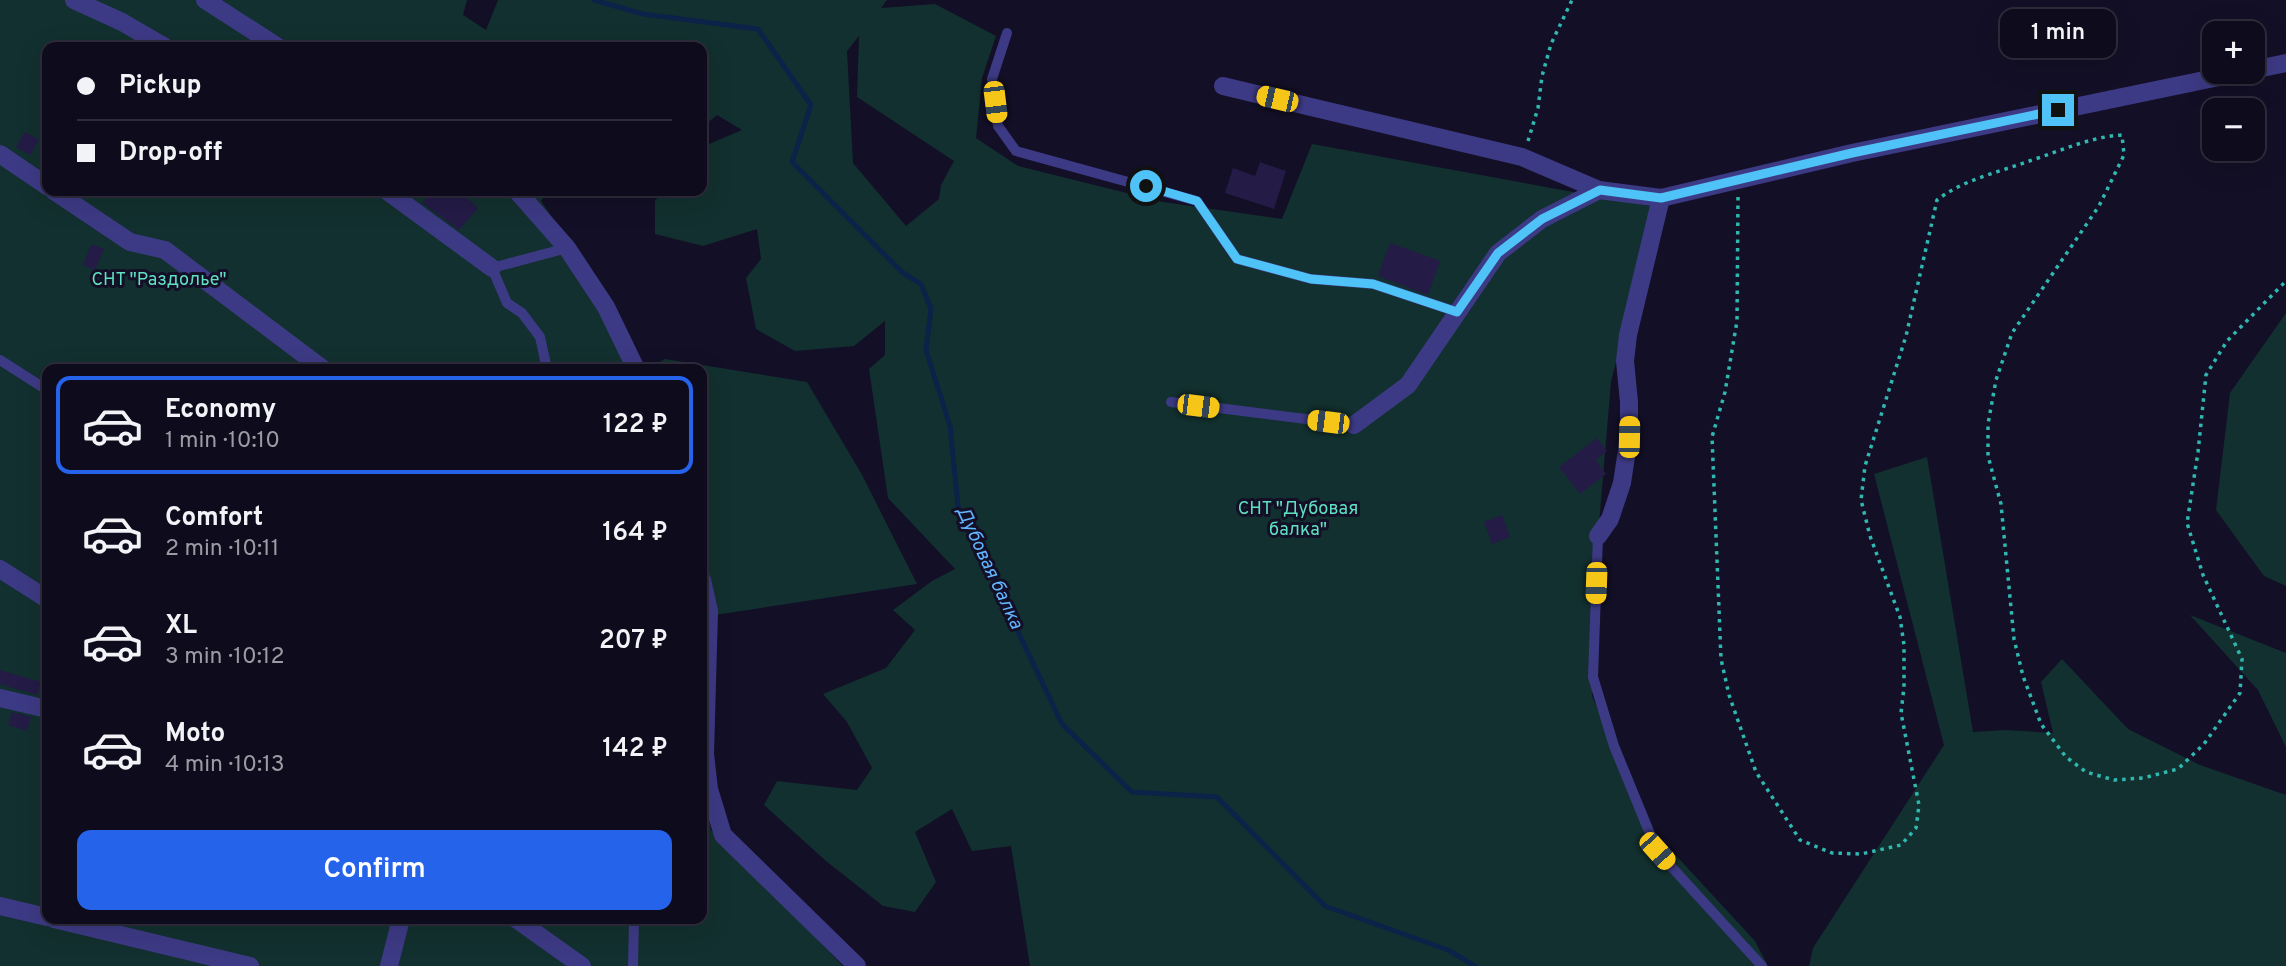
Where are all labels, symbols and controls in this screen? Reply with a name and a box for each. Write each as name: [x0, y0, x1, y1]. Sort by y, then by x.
callout: 1 min: [2000, 8, 2116, 57]
text: 1 min: [2031, 19, 2085, 48]
map controls: [2202, 21, 2265, 161]
button: +: [2202, 21, 2265, 84]
text: Pickup: [119, 70, 202, 103]
car: [983, 80, 1008, 124]
car: [1255, 84, 1300, 114]
route end: [2042, 94, 2074, 126]
button: −: [2202, 98, 2265, 161]
text: Drop-off: [119, 137, 222, 170]
route start: [1130, 170, 1162, 202]
park label: СНТ "Раздолье": [91, 269, 227, 292]
car: [1176, 393, 1221, 419]
icon: car: [81, 394, 144, 457]
text: Economy: [165, 394, 276, 427]
text: 122 ₽: [603, 409, 668, 442]
car: [1306, 409, 1351, 435]
car: [1619, 416, 1640, 458]
text: 1 min · 10:10: [165, 427, 280, 456]
park label: СНТ "Дубовая балка": [1238, 498, 1358, 542]
icon: car: [81, 502, 144, 565]
text: Comfort: [165, 502, 263, 535]
water label: Дубовая балка: [950, 503, 1028, 633]
text: 164 ₽: [602, 517, 668, 550]
text: 2 min · 10:11: [165, 535, 279, 564]
car: [1585, 562, 1608, 604]
icon: car: [81, 610, 144, 673]
text: XL: [165, 610, 197, 643]
text: 207 ₽: [599, 625, 668, 658]
text: 3 min · 10:12: [165, 643, 285, 672]
icon: car: [81, 718, 144, 781]
text: Moto: [165, 718, 225, 751]
text: 142 ₽: [602, 733, 668, 766]
text: 4 min · 10:13: [165, 751, 285, 780]
car: [1636, 828, 1679, 874]
button: Confirm: [77, 830, 672, 910]

